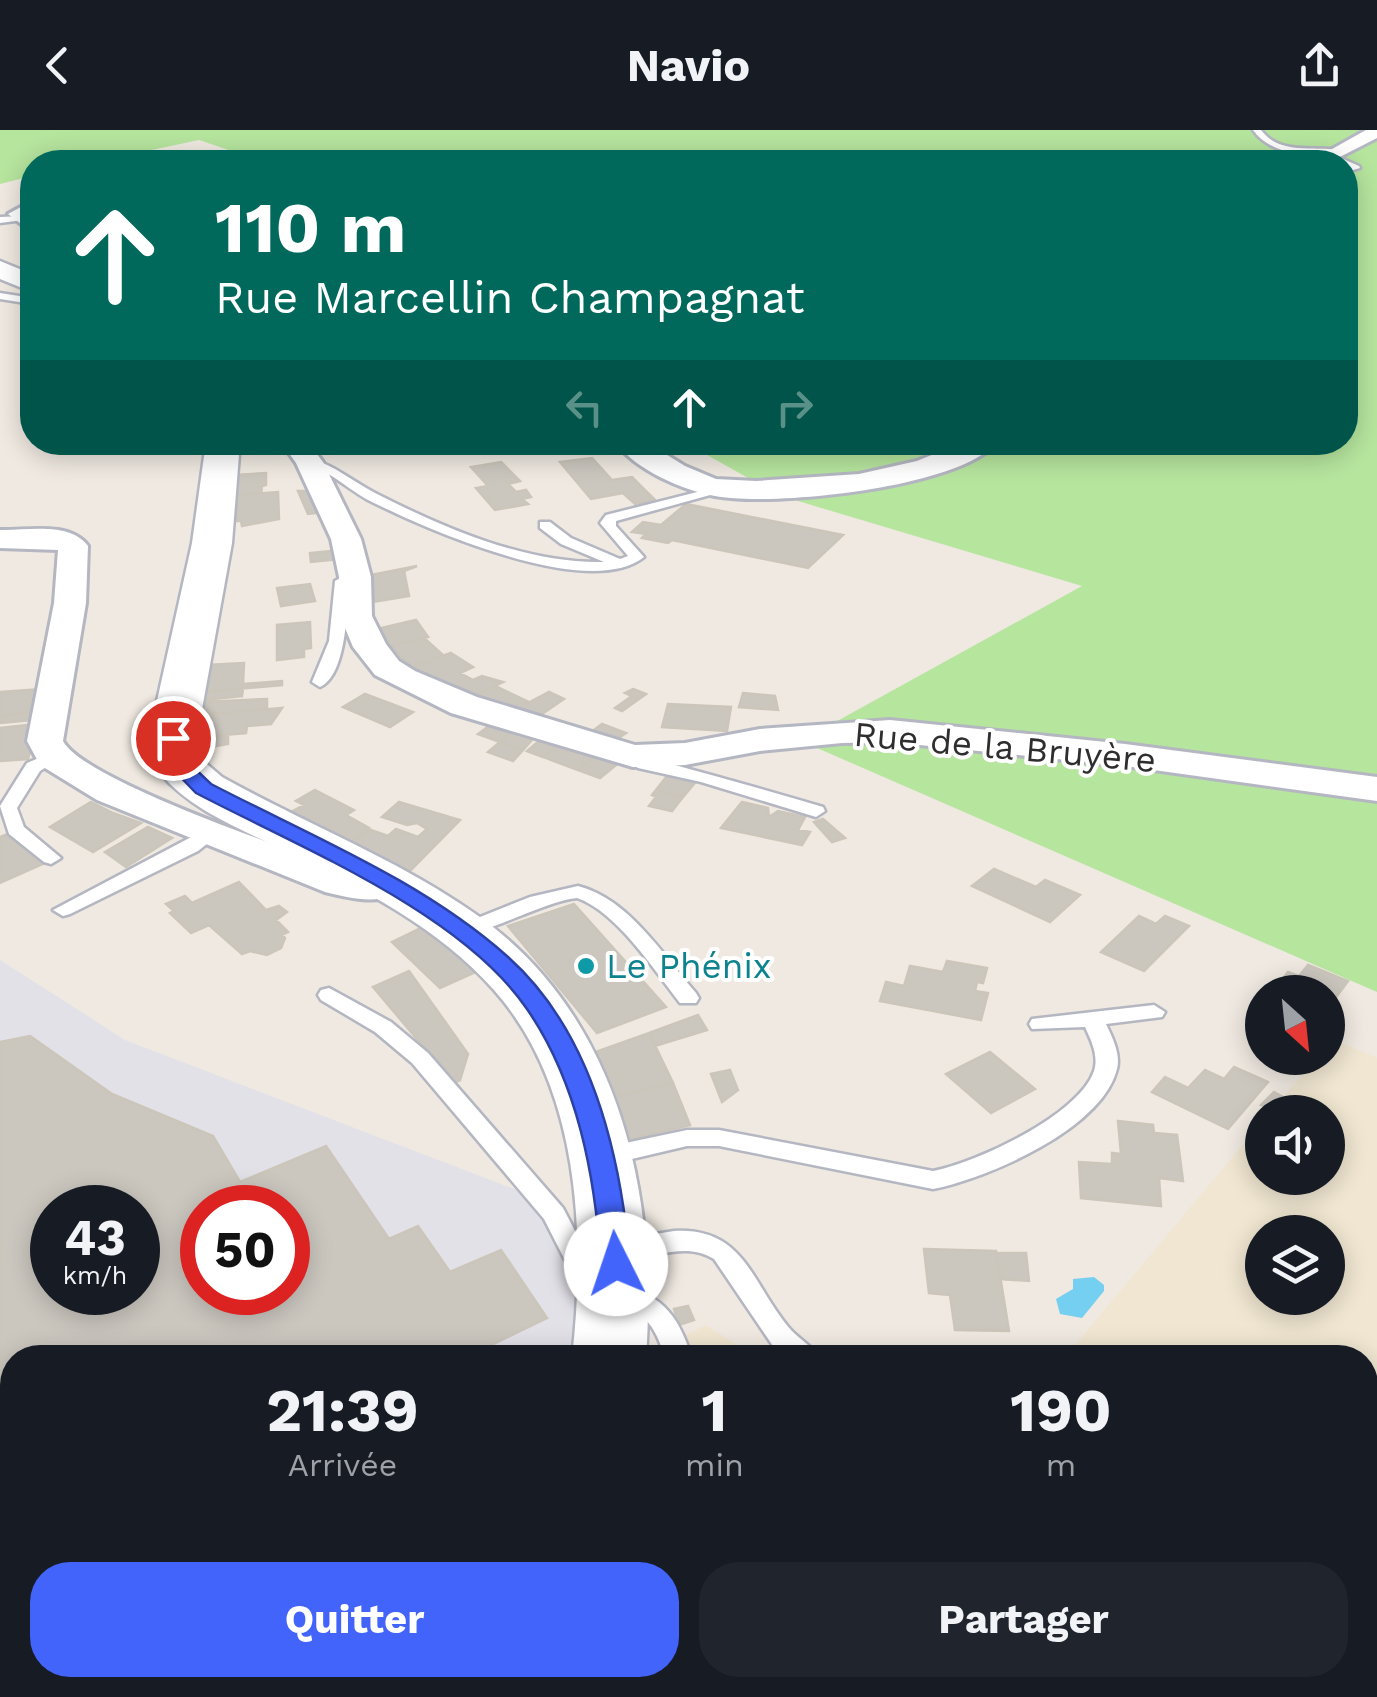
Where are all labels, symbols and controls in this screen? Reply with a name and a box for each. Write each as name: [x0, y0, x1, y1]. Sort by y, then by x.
icon: back: [30, 38, 85, 93]
icon: share: [1292, 38, 1347, 93]
text: Navio: [627, 39, 750, 92]
text: 110 m: [215, 187, 406, 269]
icon: ahead: [50, 190, 180, 320]
text: Rue Marcellin Champagnat: [215, 271, 805, 324]
icon: left: [557, 380, 612, 435]
icon: ahead: [662, 380, 717, 435]
icon: right: [767, 380, 822, 435]
pin: [131, 696, 216, 781]
icon: arrive: [146, 711, 201, 766]
street label: Rue de la Bruyère: [852, 713, 1158, 781]
place label: Le Phénix: [606, 945, 771, 987]
marker: Le Phénix: [575, 955, 597, 977]
north arrow: [1245, 975, 1345, 1075]
map controls: [1245, 975, 1345, 1315]
button: sound: [1245, 1095, 1345, 1195]
speed limit sign: 50: [180, 1185, 310, 1315]
text: 43: [64, 1208, 126, 1267]
position arrow: [564, 1212, 668, 1316]
button: layers: [1245, 1215, 1345, 1315]
text: km/h: [63, 1261, 127, 1290]
text: 21:39: [266, 1375, 419, 1446]
text: 1: [701, 1375, 727, 1446]
text: 190: [1010, 1375, 1112, 1446]
text: Arrivée: [288, 1446, 397, 1484]
text: min: [685, 1446, 744, 1484]
text: m: [1046, 1446, 1076, 1484]
button: Quitter: [30, 1562, 679, 1677]
button: Partager: [699, 1562, 1348, 1677]

